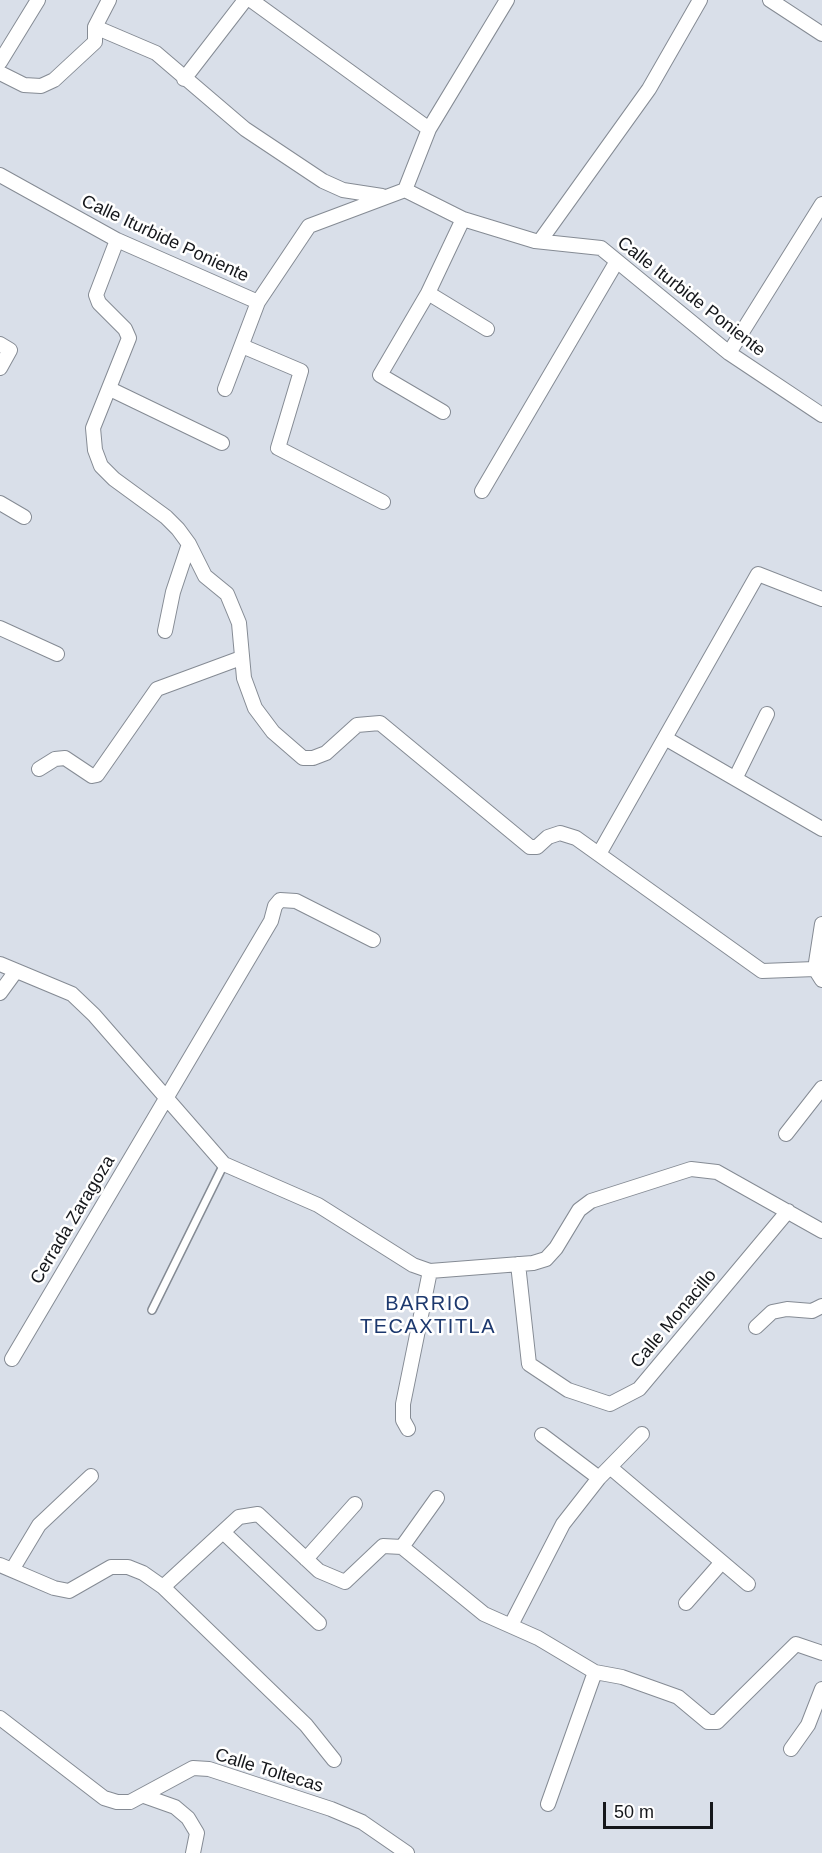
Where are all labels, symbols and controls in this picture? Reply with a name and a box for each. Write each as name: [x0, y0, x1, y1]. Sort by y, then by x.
street label: Calle Iturbide Poniente: [78, 191, 252, 287]
street label: Calle Iturbide Poniente: [613, 232, 769, 362]
street label: Cerrada Zaragoza: [26, 1152, 120, 1288]
street label: Calle Monacillo: [626, 1265, 722, 1373]
district label: BARRIO TECAXTITLA: [360, 1292, 496, 1339]
street label: Calle Toltecas: [212, 1744, 326, 1798]
scale bar: [606, 1790, 716, 1828]
text: 50 m: [614, 1802, 654, 1822]

